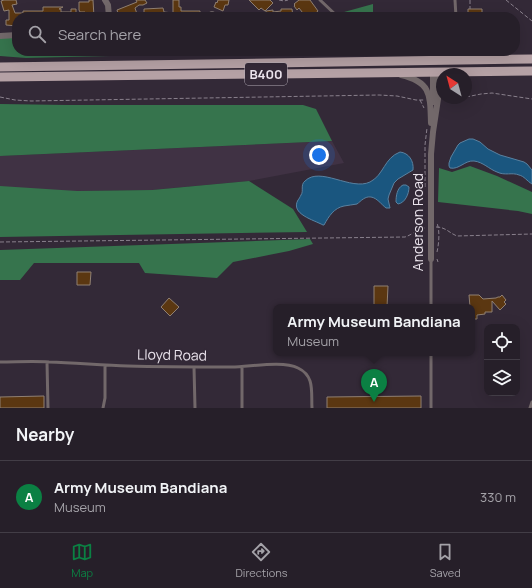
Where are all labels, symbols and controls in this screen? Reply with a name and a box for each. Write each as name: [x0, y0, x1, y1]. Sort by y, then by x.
search box: [12, 12, 520, 56]
icon: search: [26, 23, 48, 45]
text: Search here: [58, 24, 141, 45]
road number: B400: [245, 63, 287, 85]
north arrow: [436, 68, 472, 104]
your location: [309, 145, 329, 165]
street label: Anderson Road: [408, 173, 427, 271]
popup: [273, 304, 475, 356]
text: Army Museum Bandiana: [287, 311, 461, 332]
map controls: [484, 324, 520, 396]
button: locate: [484, 324, 520, 360]
text: Museum: [287, 332, 339, 350]
street label: Lloyd Road: [137, 344, 207, 365]
button: layers: [484, 360, 520, 396]
pin: A: [361, 369, 387, 402]
text: Nearby: [16, 423, 74, 446]
text: Army Museum Bandiana: [54, 477, 227, 498]
text: A: [25, 488, 33, 506]
text: 330 m: [480, 488, 516, 506]
text: Museum: [54, 498, 106, 516]
tab: Map: [71, 541, 93, 580]
tab: Directions: [235, 541, 288, 580]
tab: Saved: [430, 541, 461, 580]

